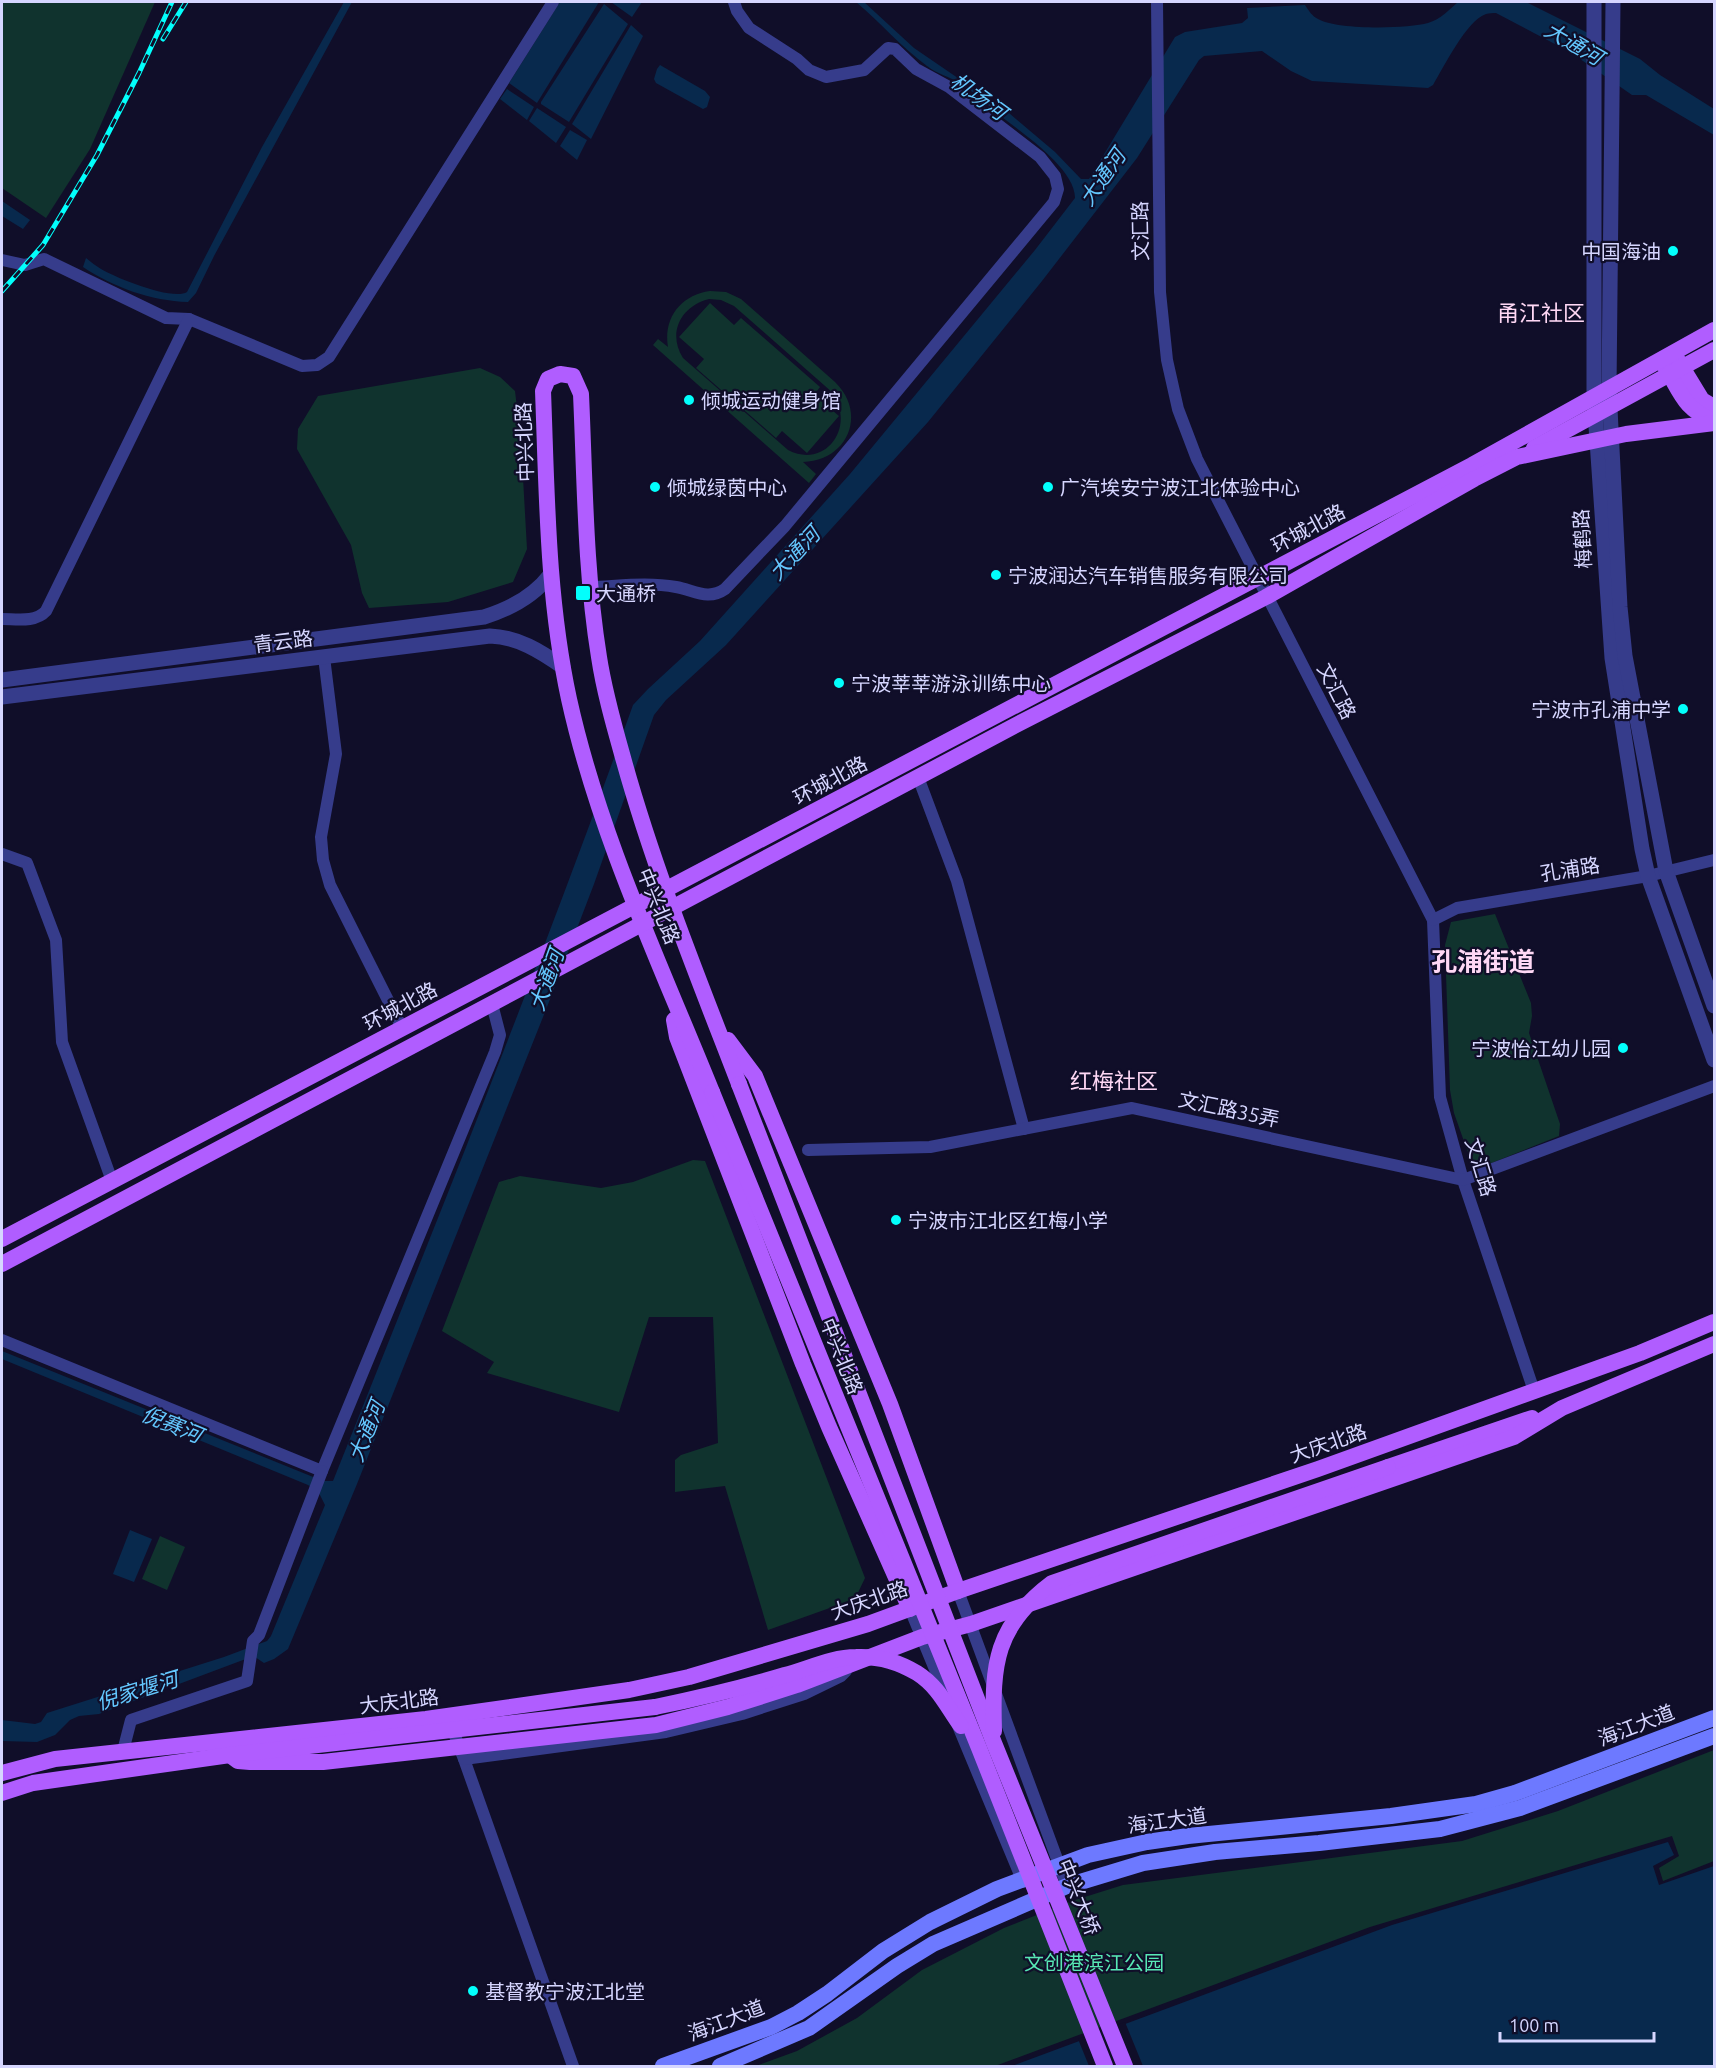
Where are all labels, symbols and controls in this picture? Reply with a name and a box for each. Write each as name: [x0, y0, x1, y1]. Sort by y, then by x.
water label: 大通河: [1541, 17, 1611, 71]
water label: 机场河: [946, 68, 1015, 127]
water label: 大通河: [1074, 141, 1132, 210]
street label: 文汇路: [1128, 201, 1152, 261]
place label: 中国海油: [1581, 240, 1661, 263]
marker: 中国海油: [1666, 244, 1680, 258]
district label: 甬江社区: [1497, 300, 1585, 325]
place label: 倾城运动健身馆: [701, 389, 841, 412]
marker: 倾城运动健身馆: [682, 393, 696, 407]
street label: 中兴北路: [511, 402, 537, 482]
place label: 倾城绿茵中心: [667, 476, 787, 499]
place label: 广汽埃安宁波江北体验中心: [1060, 476, 1300, 499]
marker: 倾城绿茵中心: [648, 480, 662, 494]
marker: 广汽埃安宁波江北体验中心: [1041, 480, 1055, 494]
street label: 环城北路: [1267, 499, 1349, 557]
street label: 梅鹤路: [1569, 508, 1595, 570]
water label: 大通河: [764, 519, 827, 584]
place label: 宁波润达汽车销售服务有限公司: [1008, 564, 1288, 587]
marker: 宁波润达汽车销售服务有限公司: [989, 568, 1003, 582]
place label: 大通桥: [596, 582, 656, 605]
marker: 大通桥: [574, 584, 592, 602]
street label: 青云路: [252, 626, 314, 656]
street label: 文汇路: [1313, 659, 1361, 723]
place label: 宁波莘莘游泳训练中心: [851, 672, 1051, 695]
marker: 宁波莘莘游泳训练中心: [832, 676, 846, 690]
place label: 宁波市孔浦中学: [1531, 698, 1671, 721]
marker: 宁波市孔浦中学: [1676, 702, 1690, 716]
street label: 环城北路: [789, 751, 871, 809]
street label: 孔浦路: [1539, 853, 1601, 885]
street label: 中兴北路: [633, 865, 685, 947]
water label: 大通河: [524, 943, 569, 1014]
district label: 孔浦街道: [1431, 947, 1535, 976]
street label: 环城北路: [359, 977, 441, 1035]
place label: 宁波怡江幼儿园: [1471, 1037, 1611, 1060]
marker: 宁波怡江幼儿园: [1616, 1041, 1630, 1055]
district label: 红梅社区: [1070, 1068, 1158, 1093]
street label: 文汇路35弄: [1176, 1087, 1282, 1131]
street label: 文汇路: [1461, 1135, 1501, 1199]
place label: 宁波市江北区红梅小学: [908, 1209, 1108, 1232]
marker: 宁波市江北区红梅小学: [889, 1213, 903, 1227]
street label: 中兴北路: [816, 1315, 868, 1397]
water label: 大通河: [343, 1394, 390, 1465]
water label: 倪赛河: [138, 1401, 209, 1448]
street label: 大庆北路: [1286, 1419, 1370, 1467]
street label: 大庆北路: [827, 1576, 911, 1624]
water label: 倪家堰河: [93, 1665, 184, 1714]
street label: 大庆北路: [358, 1685, 440, 1717]
street label: 海江大道: [1595, 1700, 1677, 1750]
street label: 海江大道: [1126, 1803, 1208, 1837]
street label: 中兴大桥: [1053, 1856, 1105, 1938]
park label: 文创港滨江公园: [1024, 1951, 1164, 1974]
place label: 基督教宁波江北堂: [485, 1980, 645, 2003]
marker: 基督教宁波江北堂: [466, 1984, 480, 1998]
street label: 海江大道: [685, 1995, 767, 2045]
scale bar: [1500, 2005, 1654, 2043]
text: 100 m: [1509, 2015, 1559, 2035]

